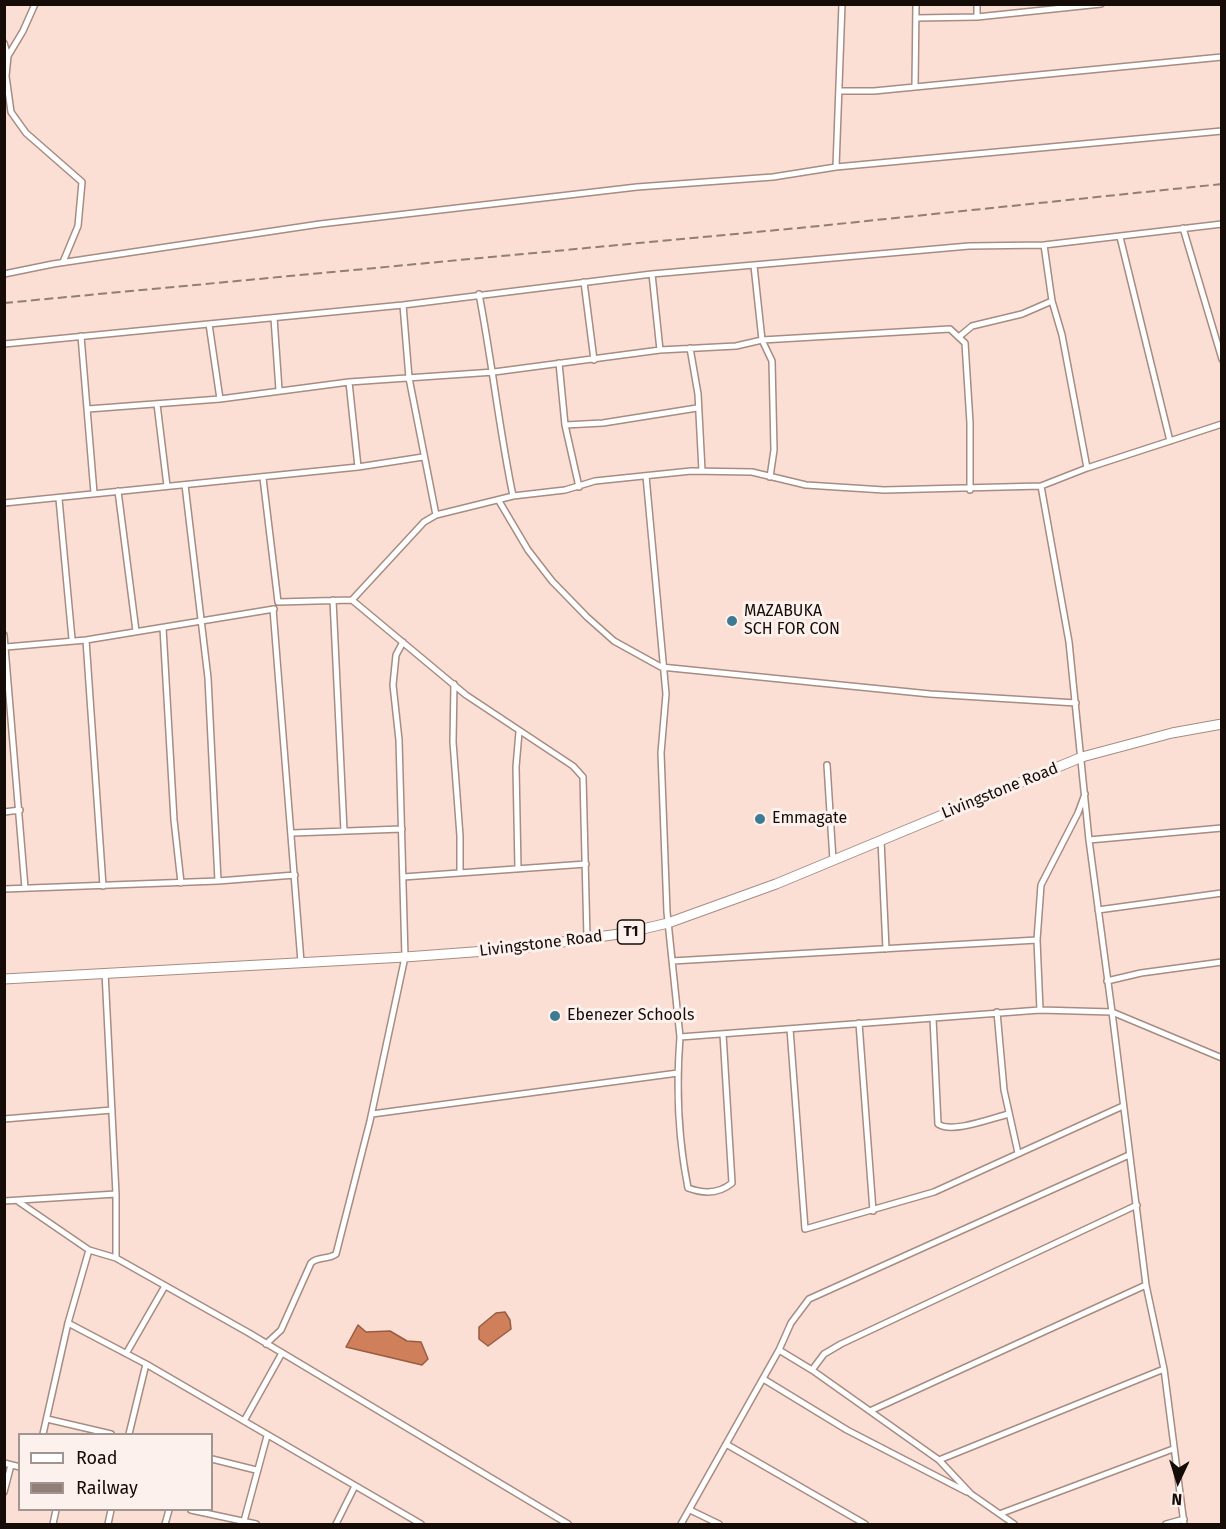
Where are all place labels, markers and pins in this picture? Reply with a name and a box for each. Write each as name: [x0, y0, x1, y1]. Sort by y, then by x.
place label: MAZABUKA SCH FOR CON: [744, 602, 840, 640]
marker: MAZABUKA SCH FOR CON: [725, 614, 739, 628]
place label: Emmagate: [772, 809, 847, 829]
marker: Emmagate: [753, 812, 767, 826]
place label: Ebenezer Schools: [567, 1006, 694, 1026]
marker: Ebenezer Schools: [548, 1009, 562, 1023]

